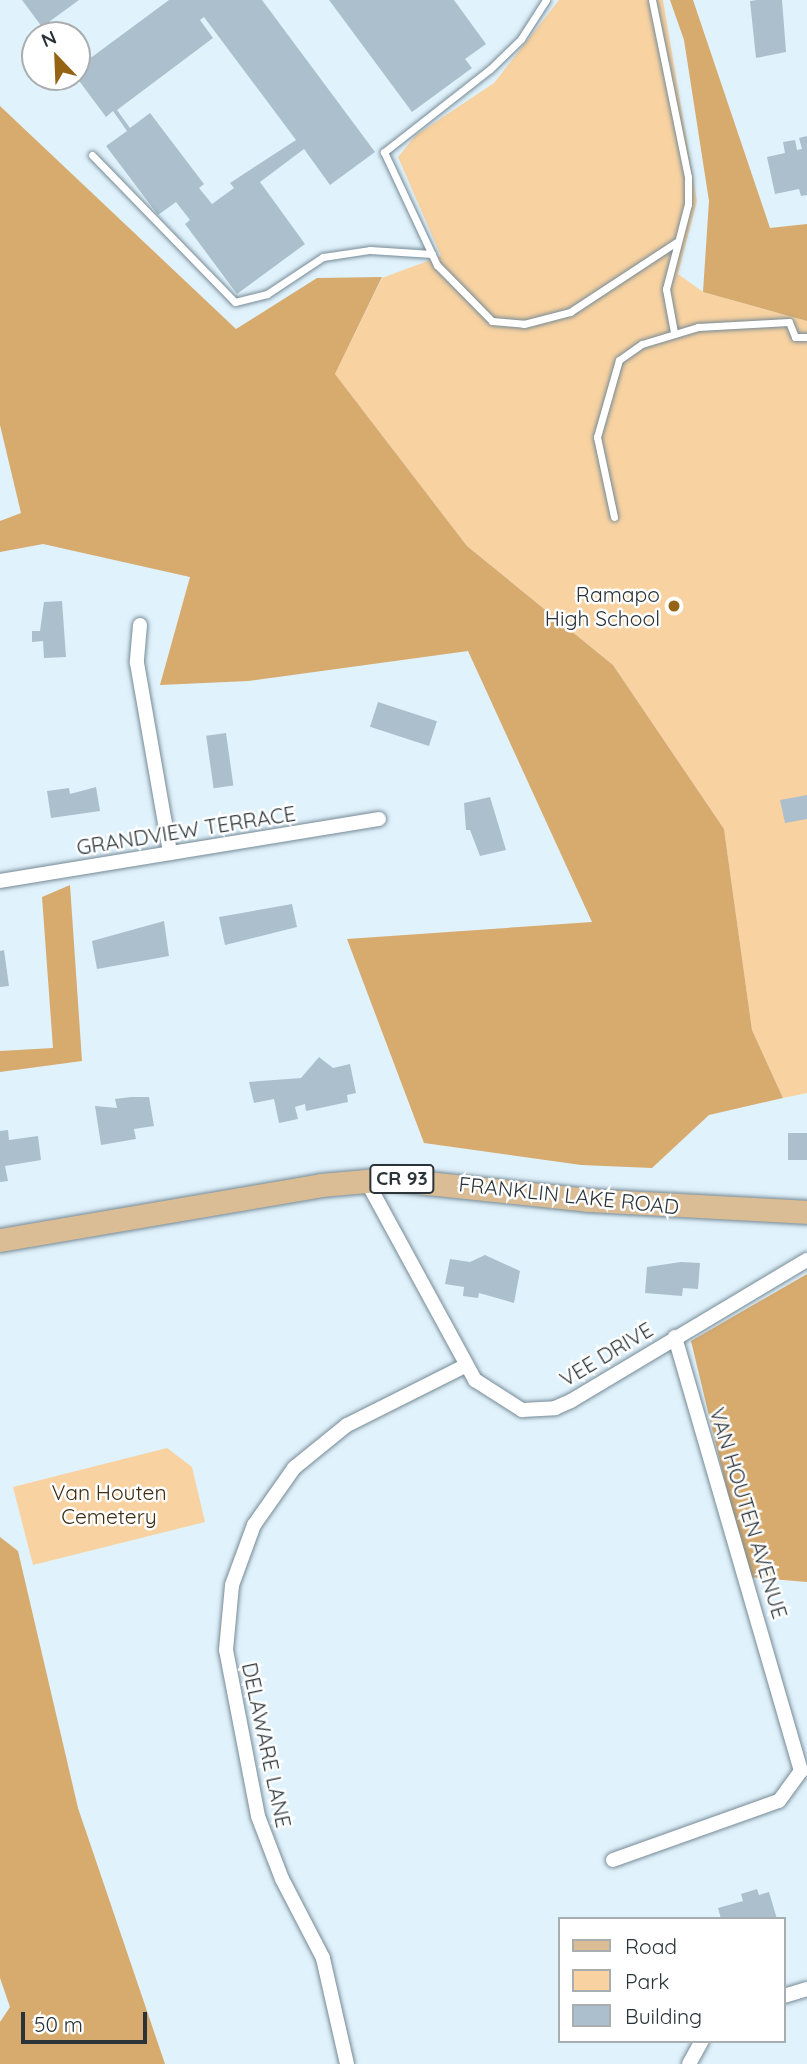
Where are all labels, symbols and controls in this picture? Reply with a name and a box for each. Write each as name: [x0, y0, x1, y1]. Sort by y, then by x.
north arrow: [21, 21, 91, 91]
text: N: [37, 25, 60, 52]
place label: Ramapo High School: [545, 581, 660, 631]
marker: Ramapo High School: [666, 598, 682, 614]
street label: GRANDVIEW TERRACE: [75, 800, 297, 860]
road number: CR 93: [369, 1163, 435, 1194]
street label: FRANKLIN LAKE ROAD: [458, 1171, 680, 1219]
street label: VEE DRIVE: [555, 1316, 657, 1392]
street label: VAN HOUTEN AVENUE: [705, 1404, 793, 1622]
park label: Van Houten Cemetery: [51, 1479, 167, 1529]
street label: DELAWARE LANE: [237, 1660, 297, 1830]
legend: [558, 1917, 786, 2043]
text: Road: [625, 1933, 677, 1959]
text: Park: [625, 1968, 669, 1994]
scale bar: [24, 1997, 150, 2041]
text: Building: [625, 2003, 702, 2029]
text: 50 m: [34, 2011, 83, 2037]

